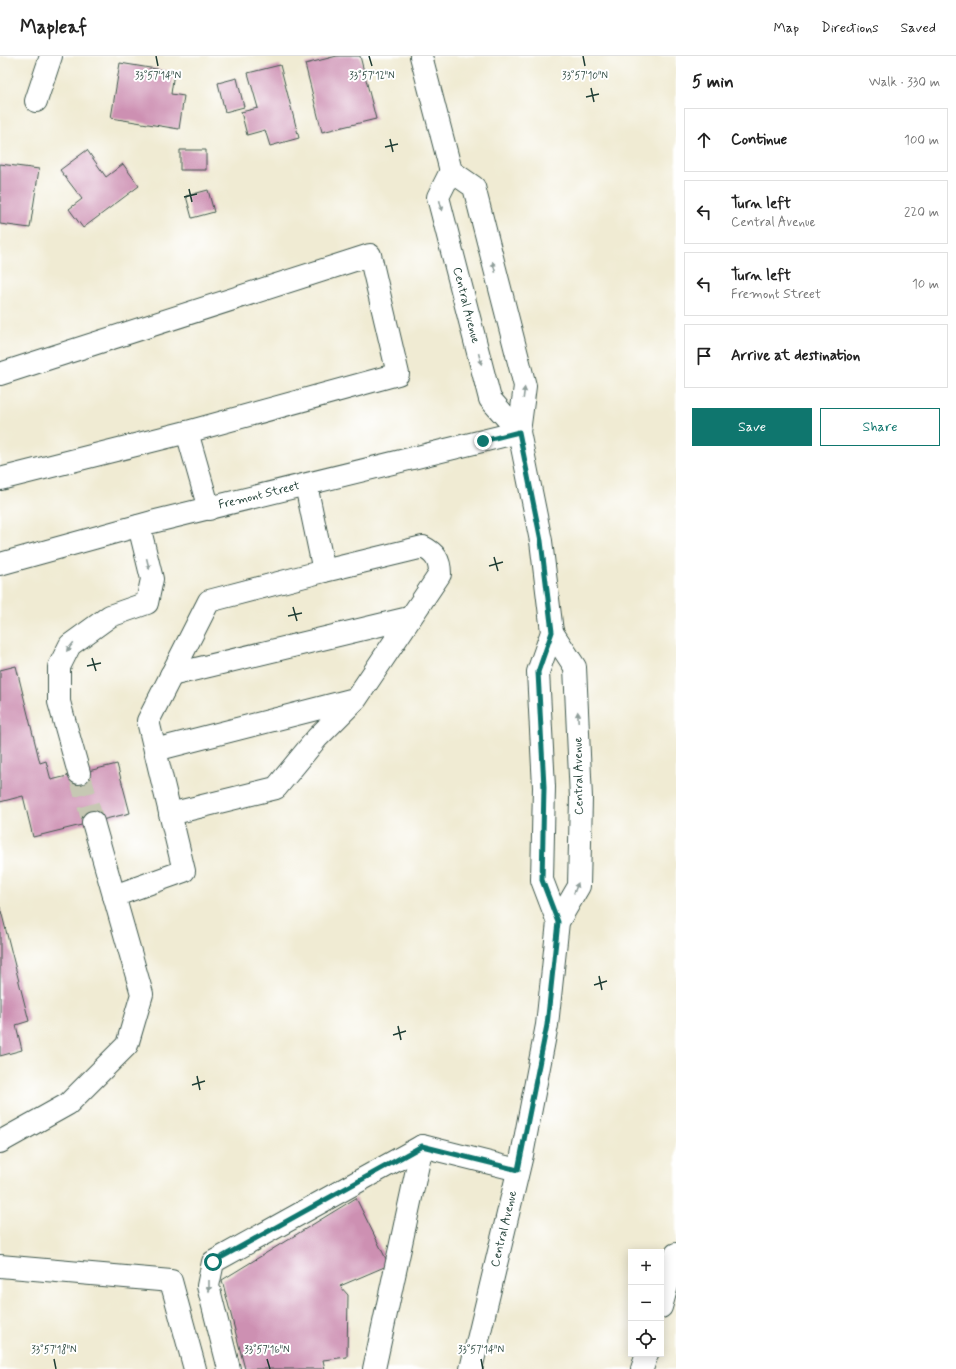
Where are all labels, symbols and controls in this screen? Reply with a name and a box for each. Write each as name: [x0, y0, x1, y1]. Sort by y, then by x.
text: Mapleaf: [20, 15, 87, 40]
text: Map: [773, 19, 799, 37]
text: Directions: [821, 19, 879, 37]
text: Saved: [901, 19, 936, 37]
text: 33°57'14"N: [135, 69, 181, 83]
text: 33°57'12"N: [349, 69, 395, 83]
text: 33°57'10"N: [562, 69, 608, 83]
text: 5 min: [692, 71, 734, 93]
text: Walk · 330 m: [869, 74, 940, 91]
icon: ahead: [693, 129, 715, 151]
text: Continue: [731, 130, 787, 150]
text: 100 m: [904, 132, 939, 149]
text: Turn left: [731, 194, 791, 214]
one-way arrow: [438, 201, 444, 213]
icon: left: [693, 201, 715, 223]
text: 220 m: [904, 204, 939, 221]
text: Central Avenue: [731, 214, 816, 231]
one-way arrow: [491, 261, 497, 274]
street label: Central Avenue: [448, 266, 483, 346]
text: Turn left: [731, 266, 791, 286]
icon: left: [693, 273, 715, 295]
text: 10 m: [912, 276, 939, 293]
text: Fremont Street: [731, 286, 821, 303]
icon: arrive: [693, 345, 715, 367]
text: Arrive at destination: [731, 346, 860, 366]
one-way arrow: [477, 354, 483, 366]
one-way arrow: [521, 387, 527, 399]
button: Save: [692, 408, 812, 446]
button: Share: [820, 408, 940, 446]
route end: [474, 432, 492, 450]
street label: Fremont Street: [217, 478, 302, 513]
one-way arrow: [145, 558, 151, 570]
one-way arrow: [66, 642, 75, 652]
one-way arrow: [575, 710, 581, 723]
street label: Central Avenue: [570, 736, 588, 815]
one-way arrow: [574, 881, 580, 893]
street label: Central Avenue: [488, 1189, 521, 1269]
map controls: [628, 1249, 664, 1357]
button: +: [628, 1249, 664, 1285]
route start: [204, 1253, 222, 1271]
one-way arrow: [206, 1279, 212, 1292]
button: −: [628, 1285, 664, 1321]
button: locate: [628, 1321, 664, 1357]
text: 33°57'18"N: [31, 1343, 77, 1357]
text: 33°57'16"N: [244, 1343, 290, 1357]
text: 33°57'14"N: [458, 1343, 504, 1357]

